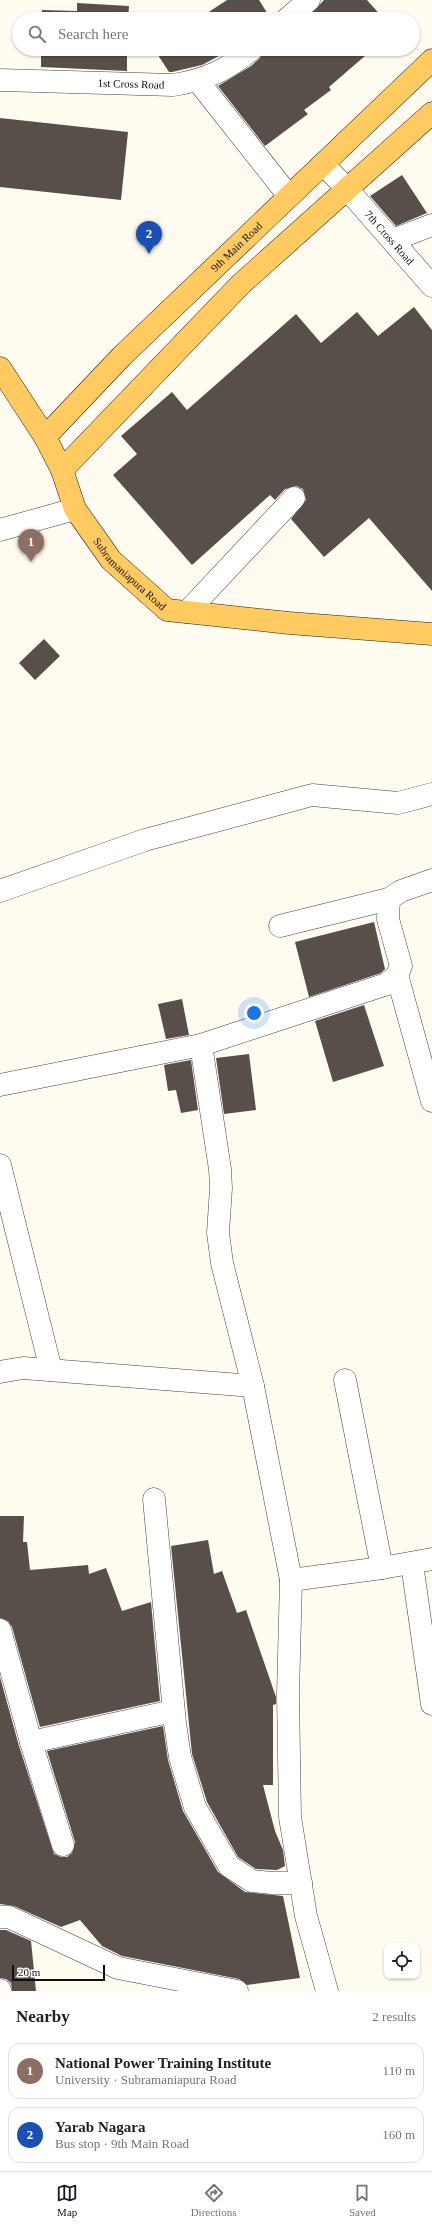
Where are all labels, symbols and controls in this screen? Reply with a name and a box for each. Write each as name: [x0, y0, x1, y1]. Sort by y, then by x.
search box: [12, 12, 420, 56]
icon: search: [26, 23, 48, 45]
text: Search here: [58, 26, 128, 42]
street label: 1st Cross Road: [97, 77, 165, 91]
street label: 7th Cross Road: [363, 208, 417, 267]
street label: 9th Main Road: [208, 219, 265, 274]
pin: 2: [136, 221, 162, 254]
pin: 1: [18, 529, 44, 562]
street label: Subramaniapura Road: [91, 535, 169, 613]
your location: [244, 1003, 264, 1023]
map controls: [384, 1943, 420, 1979]
button: locate: [384, 1943, 420, 1979]
scale bar: [12, 1963, 105, 1982]
text: 20 m: [18, 1966, 40, 1978]
text: Nearby: [16, 2007, 70, 2026]
text: 2 results: [372, 2009, 416, 2024]
text: National Power Training Institute: [55, 2055, 271, 2071]
text: 1: [27, 2063, 33, 2078]
text: 110 m: [383, 2063, 415, 2078]
text: University · Subramaniapura Road: [55, 2072, 237, 2087]
text: Yarab Nagara: [55, 2119, 145, 2135]
text: 2: [27, 2127, 33, 2142]
text: 160 m: [382, 2127, 415, 2142]
text: Bus stop · 9th Main Road: [55, 2136, 189, 2151]
tab: Map: [56, 2182, 78, 2218]
tab: Directions: [191, 2182, 236, 2218]
tab: Saved: [349, 2182, 376, 2218]

